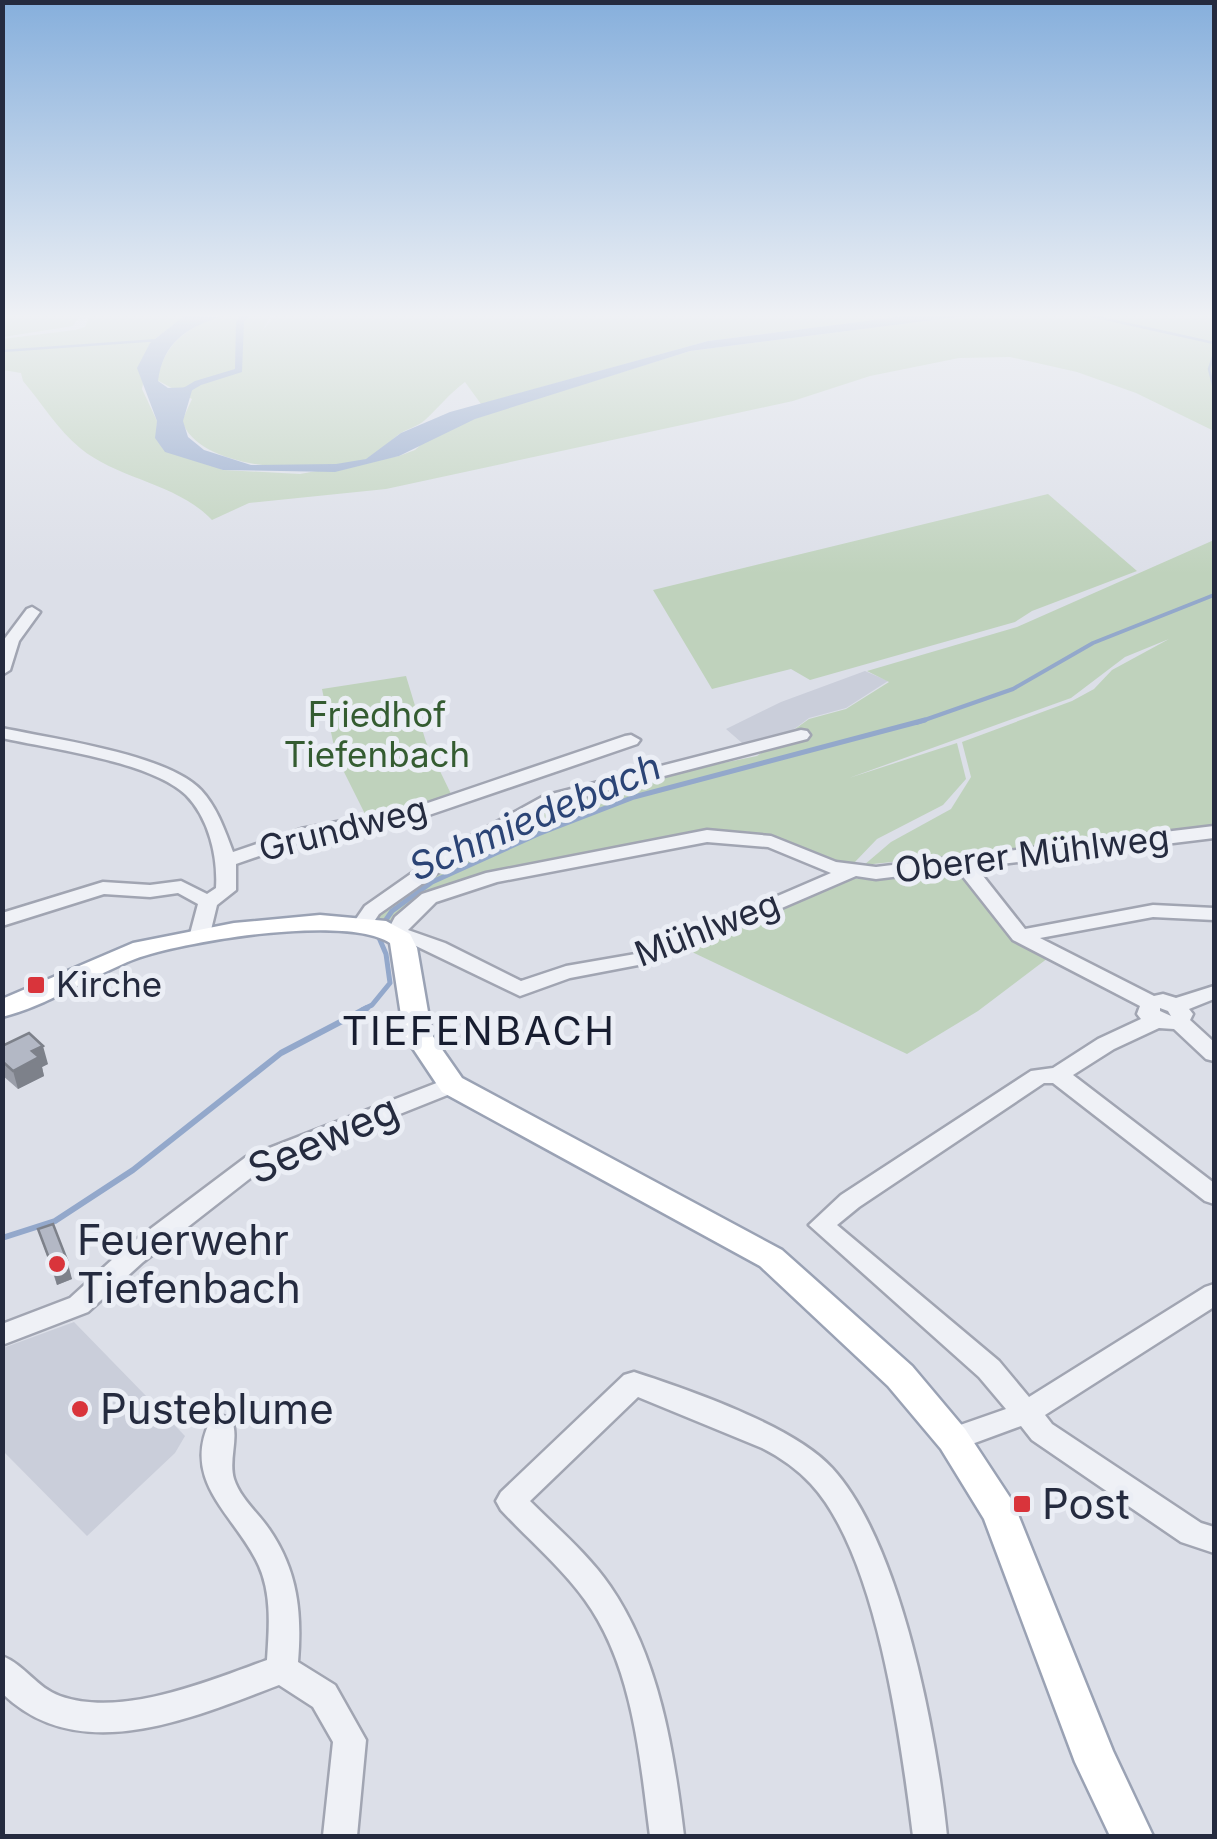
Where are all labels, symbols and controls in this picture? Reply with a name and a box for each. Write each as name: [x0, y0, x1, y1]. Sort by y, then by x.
park label: Friedhof Tiefenbach: [284, 693, 470, 775]
water label: Schmiedebach: [402, 742, 667, 890]
street label: Grundweg: [254, 787, 431, 869]
street label: Oberer Mühlweg: [892, 815, 1171, 891]
street label: Mühlweg: [628, 881, 785, 975]
place label: Kirche: [56, 963, 162, 1005]
marker: Kirche: [25, 974, 47, 996]
district label: TIEFENBACH: [342, 1006, 616, 1055]
street label: Seeweg: [240, 1083, 406, 1194]
place label: Feuerwehr Tiefenbach: [77, 1214, 301, 1313]
marker: Feuerwehr Tiefenbach: [46, 1253, 68, 1275]
place label: Pusteblume: [100, 1383, 334, 1434]
marker: Pusteblume: [69, 1398, 91, 1420]
place label: Post: [1042, 1478, 1130, 1529]
marker: Post: [1011, 1493, 1033, 1515]

